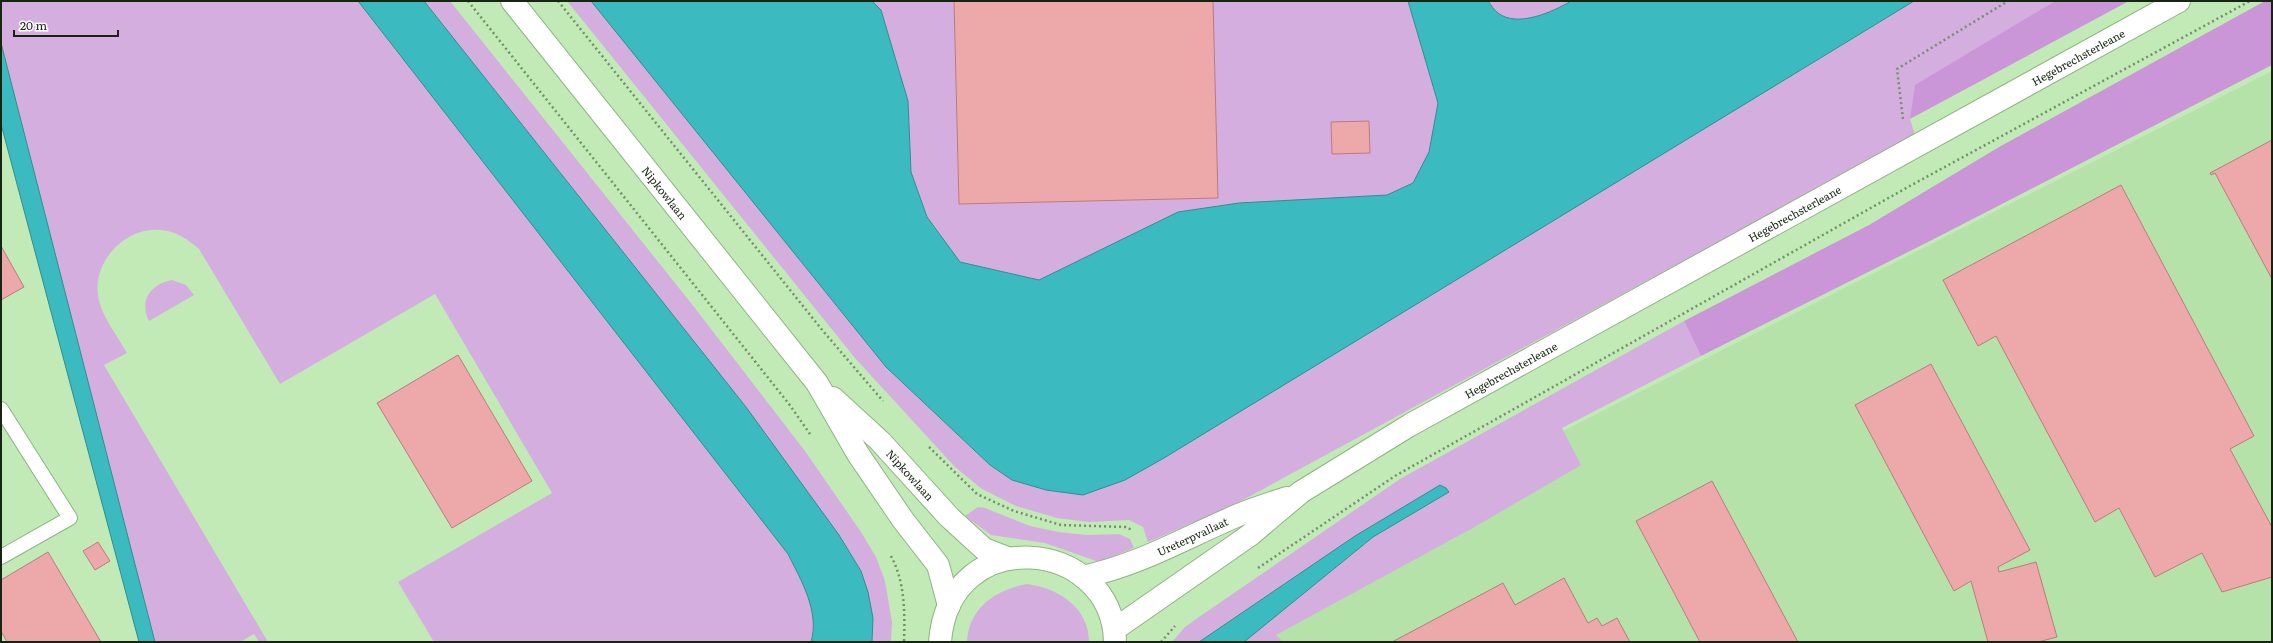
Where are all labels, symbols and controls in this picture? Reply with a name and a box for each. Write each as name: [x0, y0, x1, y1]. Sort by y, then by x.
scale bar: [14, 12, 118, 38]
text: 20 m: [20, 16, 47, 34]
street label: Hegebrechsterleane: [2029, 24, 2128, 89]
street label: Nipkowlaan: [639, 162, 691, 222]
street label: Hegebrechsterleane: [1745, 181, 1844, 245]
street label: Hegebrechsterleane: [1461, 337, 1560, 402]
street label: Nipkowlaan: [883, 445, 938, 504]
street label: Ureterpvallaat: [1154, 512, 1231, 559]

